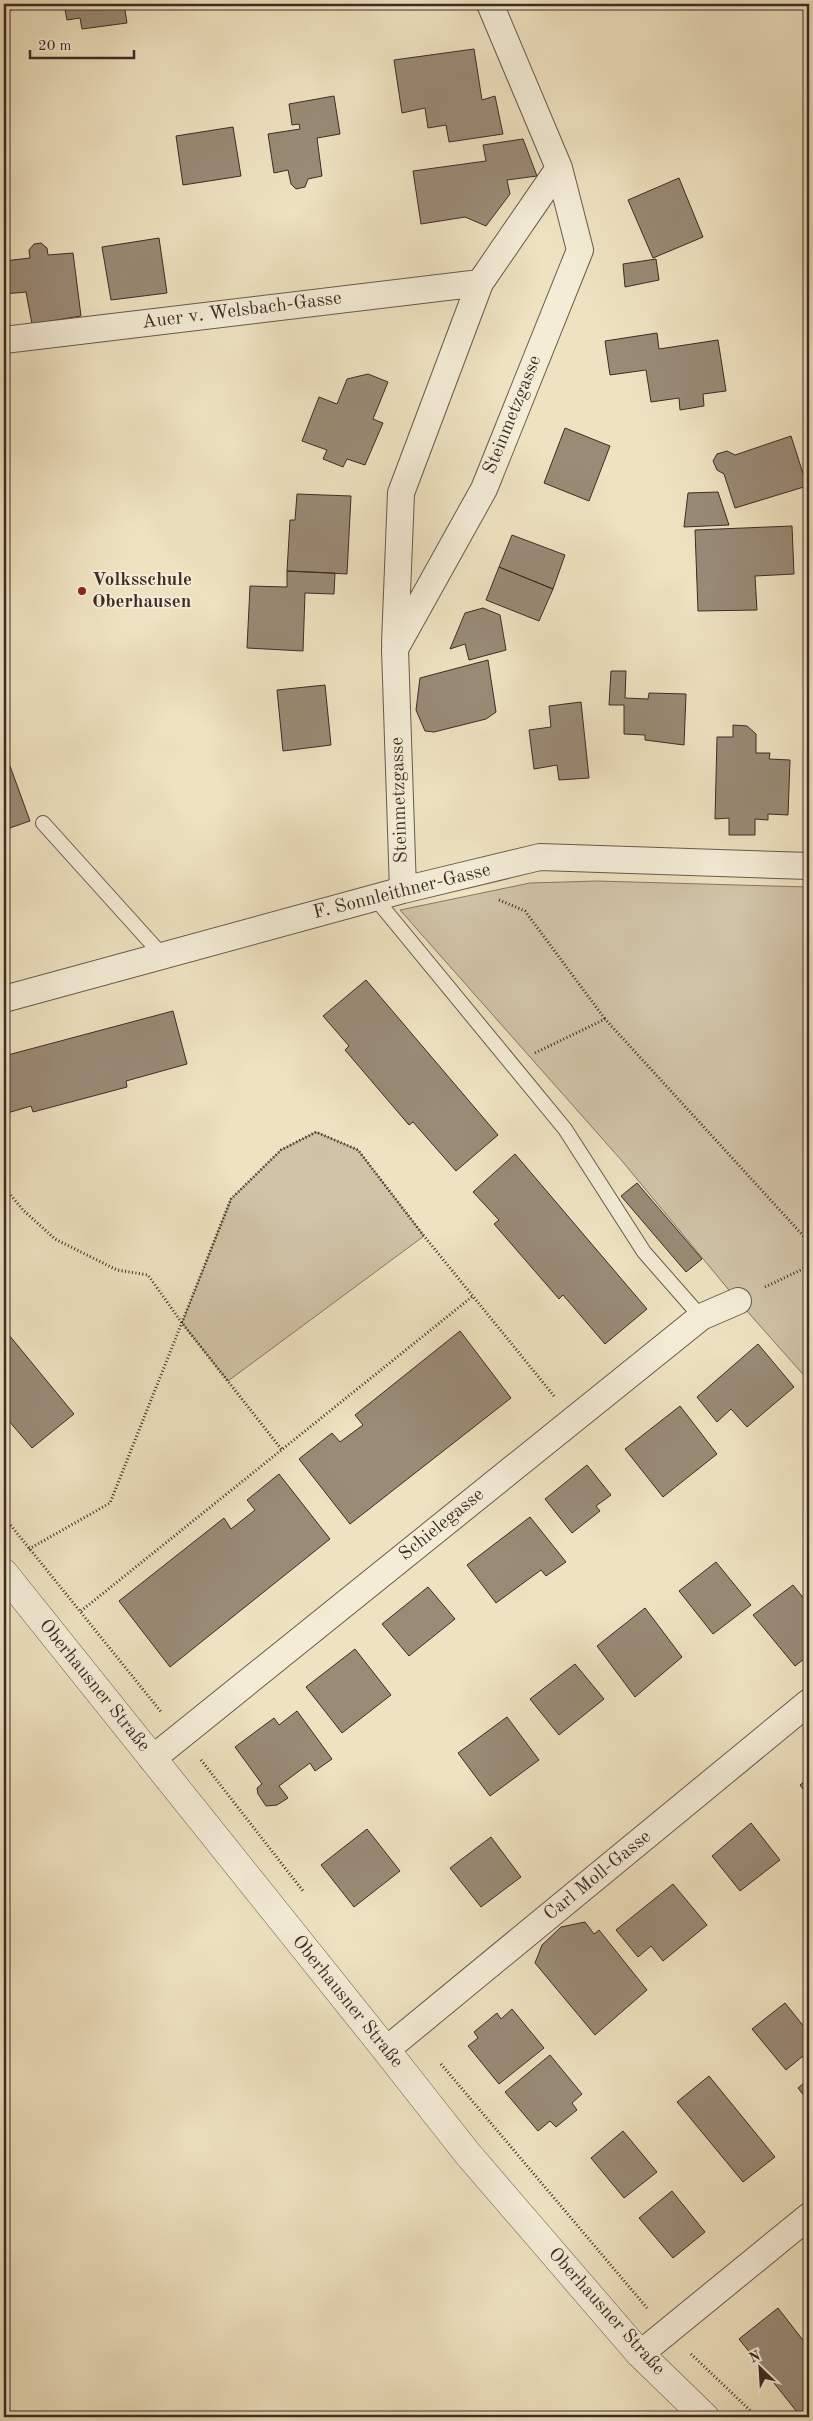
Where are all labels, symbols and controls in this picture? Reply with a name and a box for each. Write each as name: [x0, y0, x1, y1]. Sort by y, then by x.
scale bar: [30, 28, 134, 60]
text: 20 m: [38, 39, 72, 54]
street label: Auer v. Welsbach-Gasse: [141, 289, 343, 333]
street label: Steinmetzgasse: [481, 353, 545, 477]
place label: Volksschule Oberhausen: [92, 571, 192, 612]
marker: Volksschule Oberhausen: [76, 585, 88, 597]
street label: Steinmetzgasse: [388, 737, 412, 863]
street label: F. Sonnleithner-Gasse: [311, 861, 493, 923]
street label: Schielegasse: [396, 1485, 488, 1565]
street label: Oberhausner Straße: [35, 1616, 153, 1756]
street label: Carl Moll-Gasse: [541, 1827, 655, 1925]
street label: Oberhausner Straße: [288, 1932, 406, 2072]
street label: Oberhausner Straße: [544, 2245, 668, 2379]
north arrow: [736, 2344, 786, 2394]
text: N: [747, 2348, 763, 2366]

